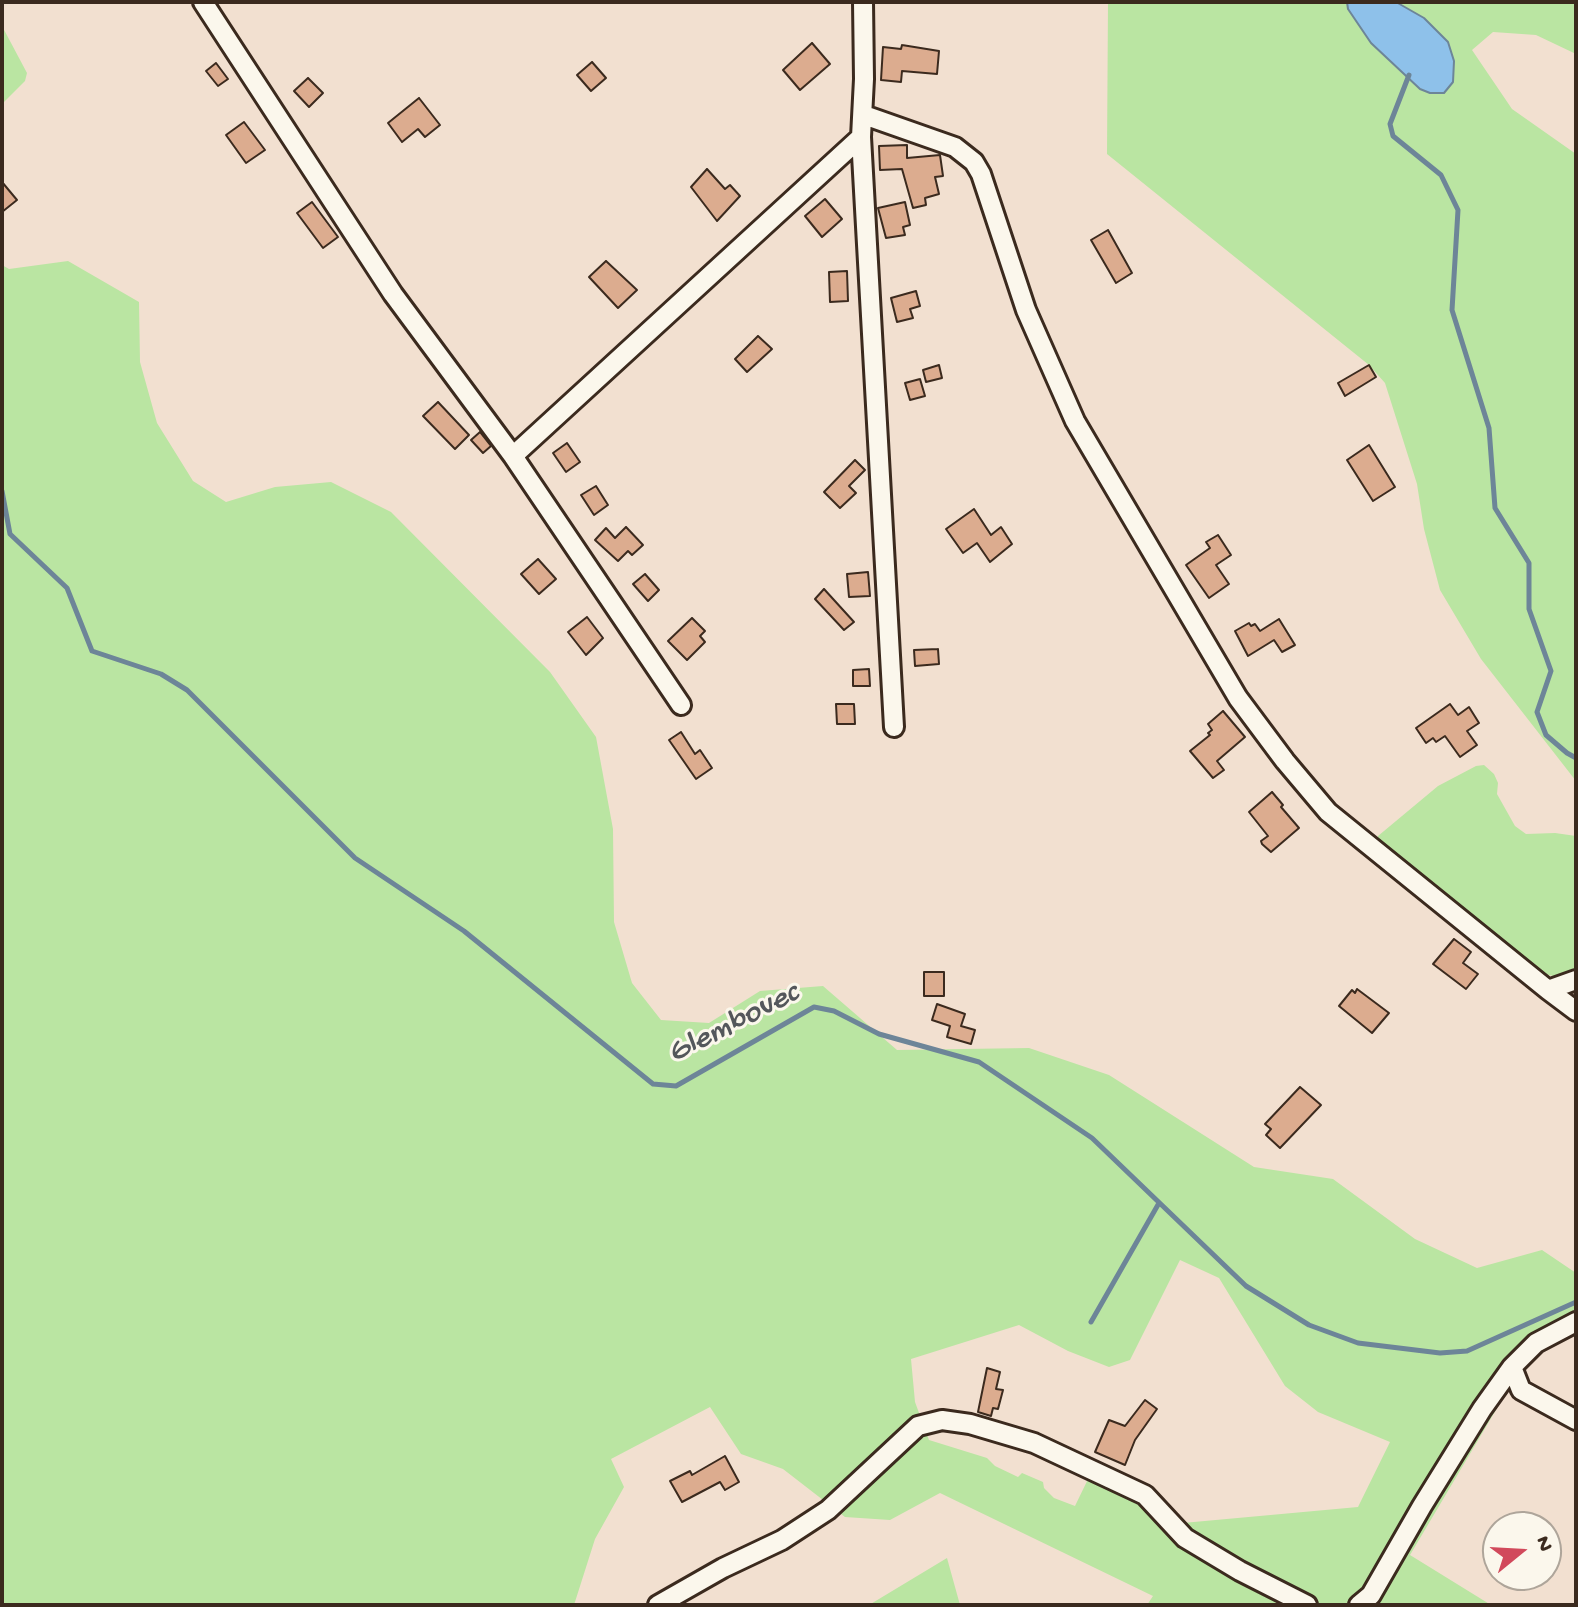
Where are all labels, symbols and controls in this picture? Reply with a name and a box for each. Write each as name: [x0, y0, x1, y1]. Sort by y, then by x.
water label: Glembovec: [662, 976, 806, 1074]
north arrow: [1482, 1511, 1562, 1591]
text: N: [1528, 1533, 1558, 1555]

